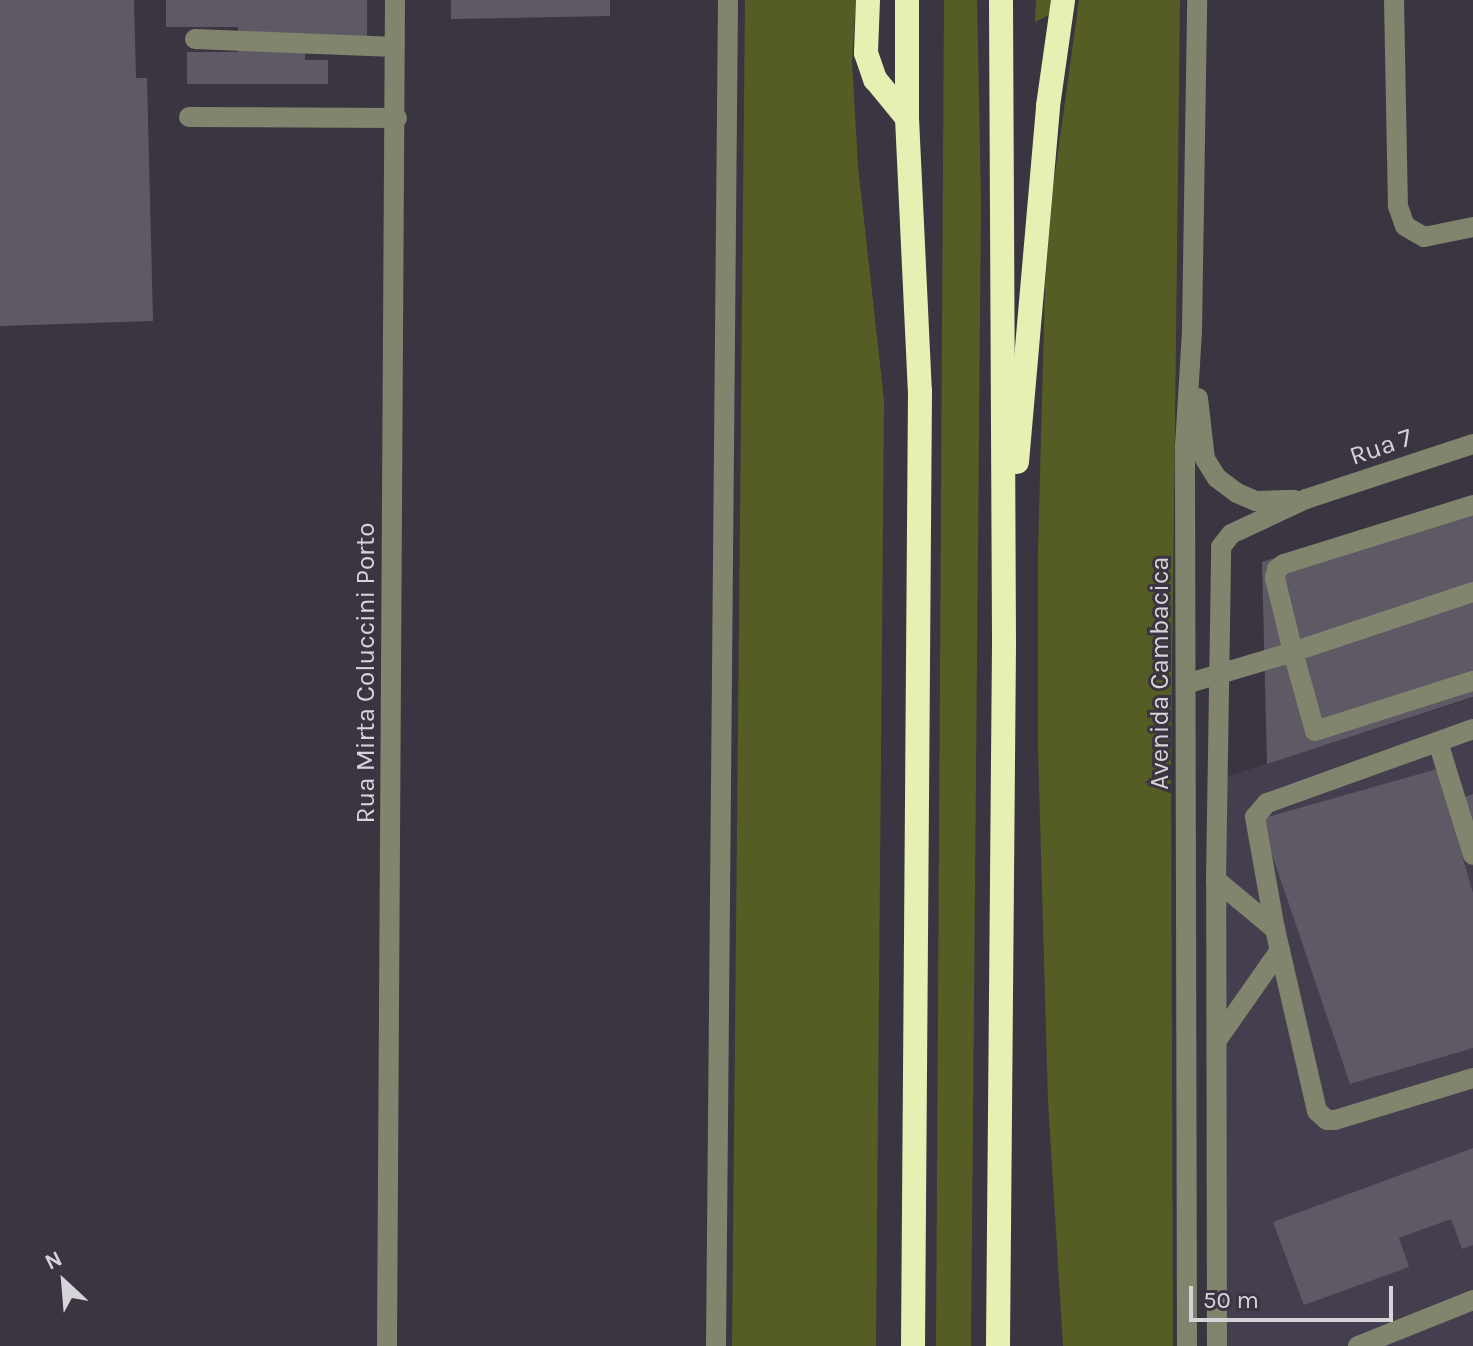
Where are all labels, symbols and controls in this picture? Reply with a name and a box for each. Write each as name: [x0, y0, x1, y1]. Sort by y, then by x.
street label: Rua 7: [1345, 422, 1417, 472]
street label: Rua Mirta Coluccini Porto: [350, 523, 382, 823]
street label: Avenida Cambacica: [1144, 556, 1176, 790]
north arrow: [24, 1242, 104, 1322]
text: N: [41, 1245, 66, 1276]
scale bar: [1193, 1270, 1397, 1320]
text: 50 m: [1203, 1286, 1259, 1314]

